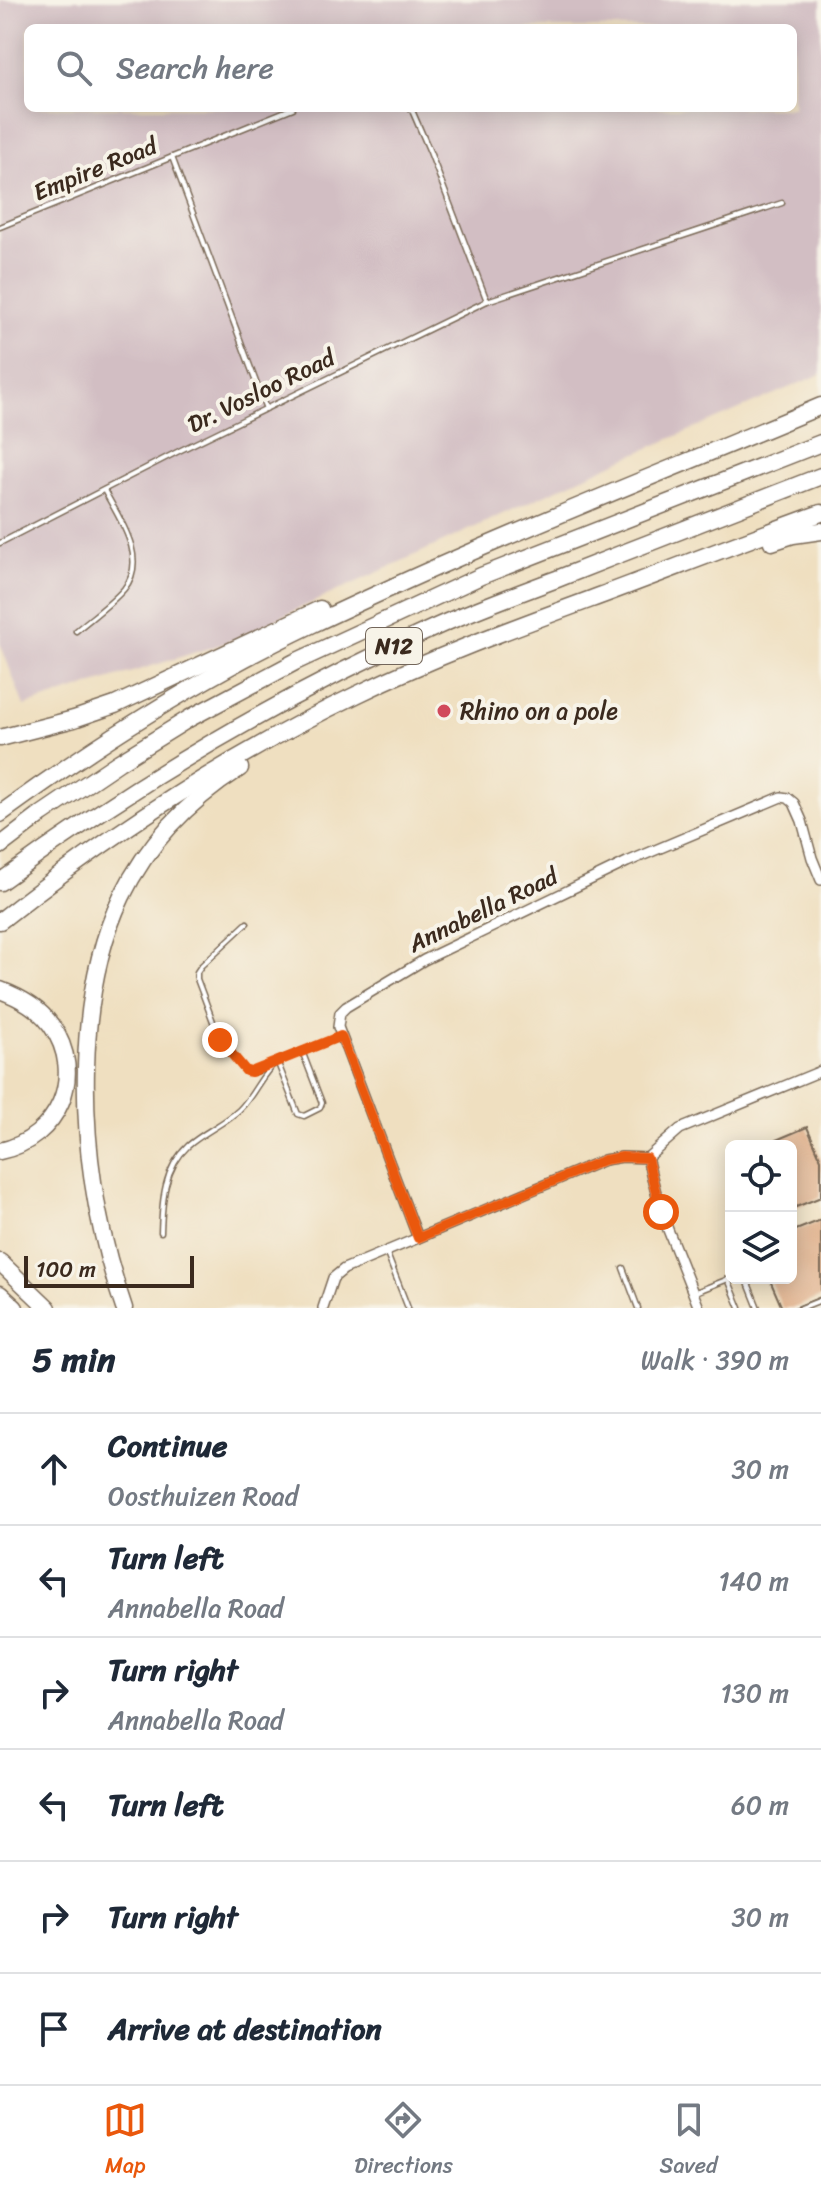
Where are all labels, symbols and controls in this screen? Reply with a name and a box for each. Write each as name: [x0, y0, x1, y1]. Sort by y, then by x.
search box: [24, 24, 797, 112]
text: Search here: [116, 41, 274, 95]
icon: search: [52, 46, 96, 90]
street label: Empire Road: [27, 124, 166, 213]
street label: Dr. Vosloo Road: [180, 336, 344, 445]
road number: N12: [366, 628, 422, 664]
place label: Rhino on a pole: [460, 690, 618, 732]
marker: Rhino on a pole: [435, 702, 453, 720]
street label: Annabella Road: [400, 855, 566, 965]
route end: [202, 1022, 238, 1058]
map controls: [725, 1140, 797, 1284]
button: locate: [725, 1140, 797, 1212]
route start: [643, 1194, 679, 1230]
button: layers: [725, 1212, 797, 1284]
text: 100 m: [36, 1250, 96, 1289]
scale bar: [24, 1252, 194, 1288]
text: 5 min: [32, 1330, 115, 1390]
text: Walk · 390 m: [641, 1337, 789, 1383]
text: Continue: [108, 1419, 227, 1473]
text: 30 m: [732, 1446, 789, 1492]
icon: ahead: [32, 1447, 76, 1491]
text: Oosthuizen Road: [108, 1473, 298, 1519]
text: Turn left: [108, 1531, 224, 1585]
text: 140 m: [718, 1558, 789, 1604]
icon: left: [32, 1559, 76, 1603]
text: Annabella Road: [108, 1585, 284, 1631]
text: Turn right: [108, 1643, 238, 1697]
text: 130 m: [720, 1670, 789, 1716]
icon: right: [32, 1671, 76, 1715]
text: Annabella Road: [108, 1697, 284, 1743]
text: Turn left: [108, 1778, 224, 1832]
text: 60 m: [731, 1782, 789, 1828]
icon: left: [32, 1783, 76, 1827]
text: Turn right: [108, 1890, 238, 1944]
text: 30 m: [732, 1894, 789, 1940]
icon: right: [32, 1895, 76, 1939]
text: Arrive at destination: [108, 2002, 382, 2056]
icon: arrive: [32, 2007, 76, 2051]
tab: Map: [103, 2098, 147, 2185]
tab: Directions: [354, 2098, 453, 2185]
tab: Saved: [660, 2098, 718, 2185]

